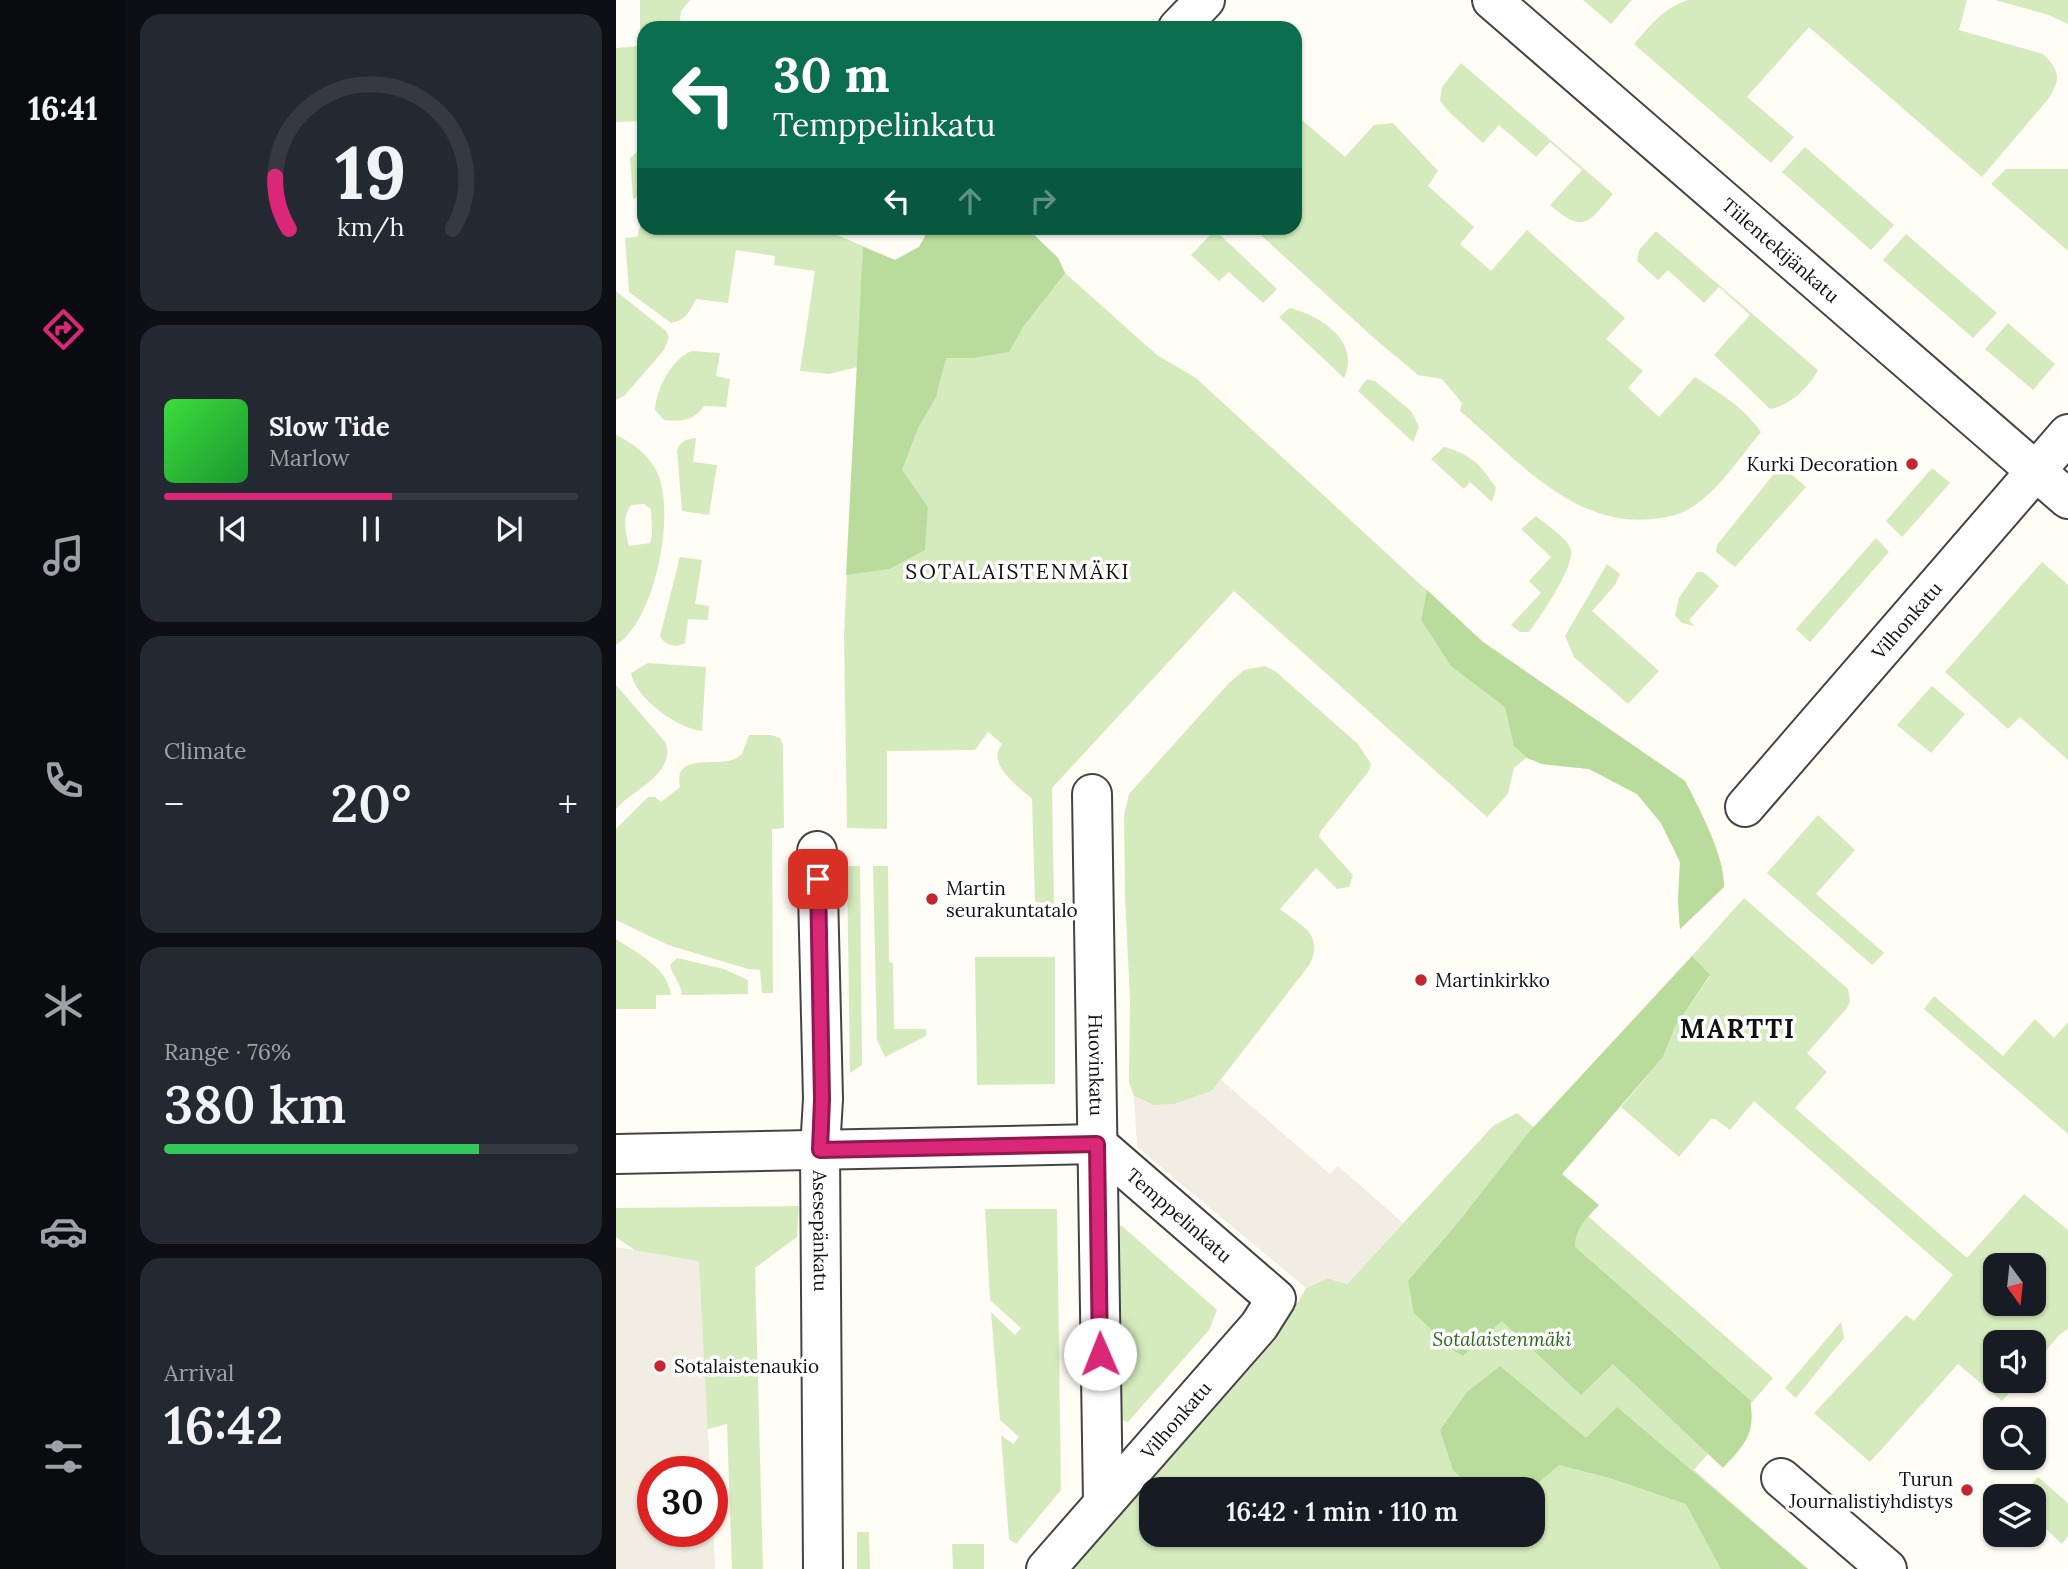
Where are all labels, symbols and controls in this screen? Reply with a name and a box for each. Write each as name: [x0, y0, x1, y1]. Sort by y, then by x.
text: 30 m: [773, 43, 890, 105]
icon: left: [658, 49, 749, 140]
text: 16:41: [28, 88, 98, 129]
text: Temppelinkatu: [773, 104, 996, 145]
text: 19: [335, 126, 407, 219]
icon: left: [878, 182, 916, 220]
icon: ahead: [951, 182, 989, 220]
icon: right: [1024, 182, 1062, 220]
street label: Tiilentekijänkatu: [1717, 193, 1844, 308]
text: km/h: [337, 210, 405, 242]
icon: directions: [39, 305, 88, 354]
text: Slow Tide: [269, 410, 390, 443]
text: Marlow: [269, 443, 350, 472]
place label: Kurki Decoration: [1747, 452, 1898, 476]
marker: Kurki Decoration: [1904, 456, 1920, 472]
icon: previous: [214, 510, 252, 548]
icon: pause: [352, 510, 390, 548]
icon: next: [490, 510, 528, 548]
icon: music: [39, 531, 88, 580]
district label: SOTALAISTENMÄKI: [905, 558, 1131, 585]
street label: Vilhonkatu: [1866, 576, 1947, 665]
text: Climate: [164, 736, 246, 765]
icon: phone: [39, 756, 88, 805]
text: 20°: [331, 770, 411, 836]
text: −: [164, 780, 184, 828]
text: +: [558, 780, 578, 828]
pin: [788, 849, 848, 909]
icon: arrive: [799, 860, 837, 898]
place label: Martin seurakuntatalo: [946, 876, 1078, 922]
marker: Martin seurakuntatalo: [924, 891, 940, 907]
place label: Martinkirkko: [1435, 968, 1550, 992]
marker: Martinkirkko: [1413, 972, 1429, 988]
icon: climate: [39, 981, 88, 1030]
district label: MARTTI: [1680, 1012, 1796, 1045]
street label: Huovinkatu: [1083, 1014, 1109, 1116]
text: Range · 76%: [164, 1037, 291, 1066]
text: 380 km: [164, 1071, 346, 1137]
street label: Temppelinkatu: [1122, 1163, 1237, 1268]
street label: Asesepänkatu: [808, 1169, 833, 1292]
icon: car: [39, 1207, 88, 1256]
north arrow: [1983, 1253, 2046, 1316]
map controls: [1983, 1253, 2046, 1547]
position arrow: [1063, 1317, 1137, 1391]
park label: Sotalaistenmäki: [1433, 1327, 1571, 1351]
button: sound: [1983, 1330, 2046, 1393]
place label: Sotalaistenaukio: [674, 1354, 819, 1378]
text: Arrival: [164, 1358, 234, 1387]
marker: Sotalaistenaukio: [652, 1358, 668, 1374]
street label: Vilhonkatu: [1135, 1376, 1216, 1465]
text: 16:42: [164, 1392, 283, 1458]
button: search: [1983, 1407, 2046, 1470]
icon: filters: [39, 1432, 88, 1481]
speed limit sign: 30: [637, 1456, 728, 1547]
place label: Turun Journalistiyhdistys: [1788, 1467, 1953, 1513]
marker: Turun Journalistiyhdistys: [1959, 1482, 1975, 1498]
button: layers: [1983, 1484, 2046, 1547]
text: 16:42 · 1 min · 110 m: [1226, 1495, 1458, 1528]

